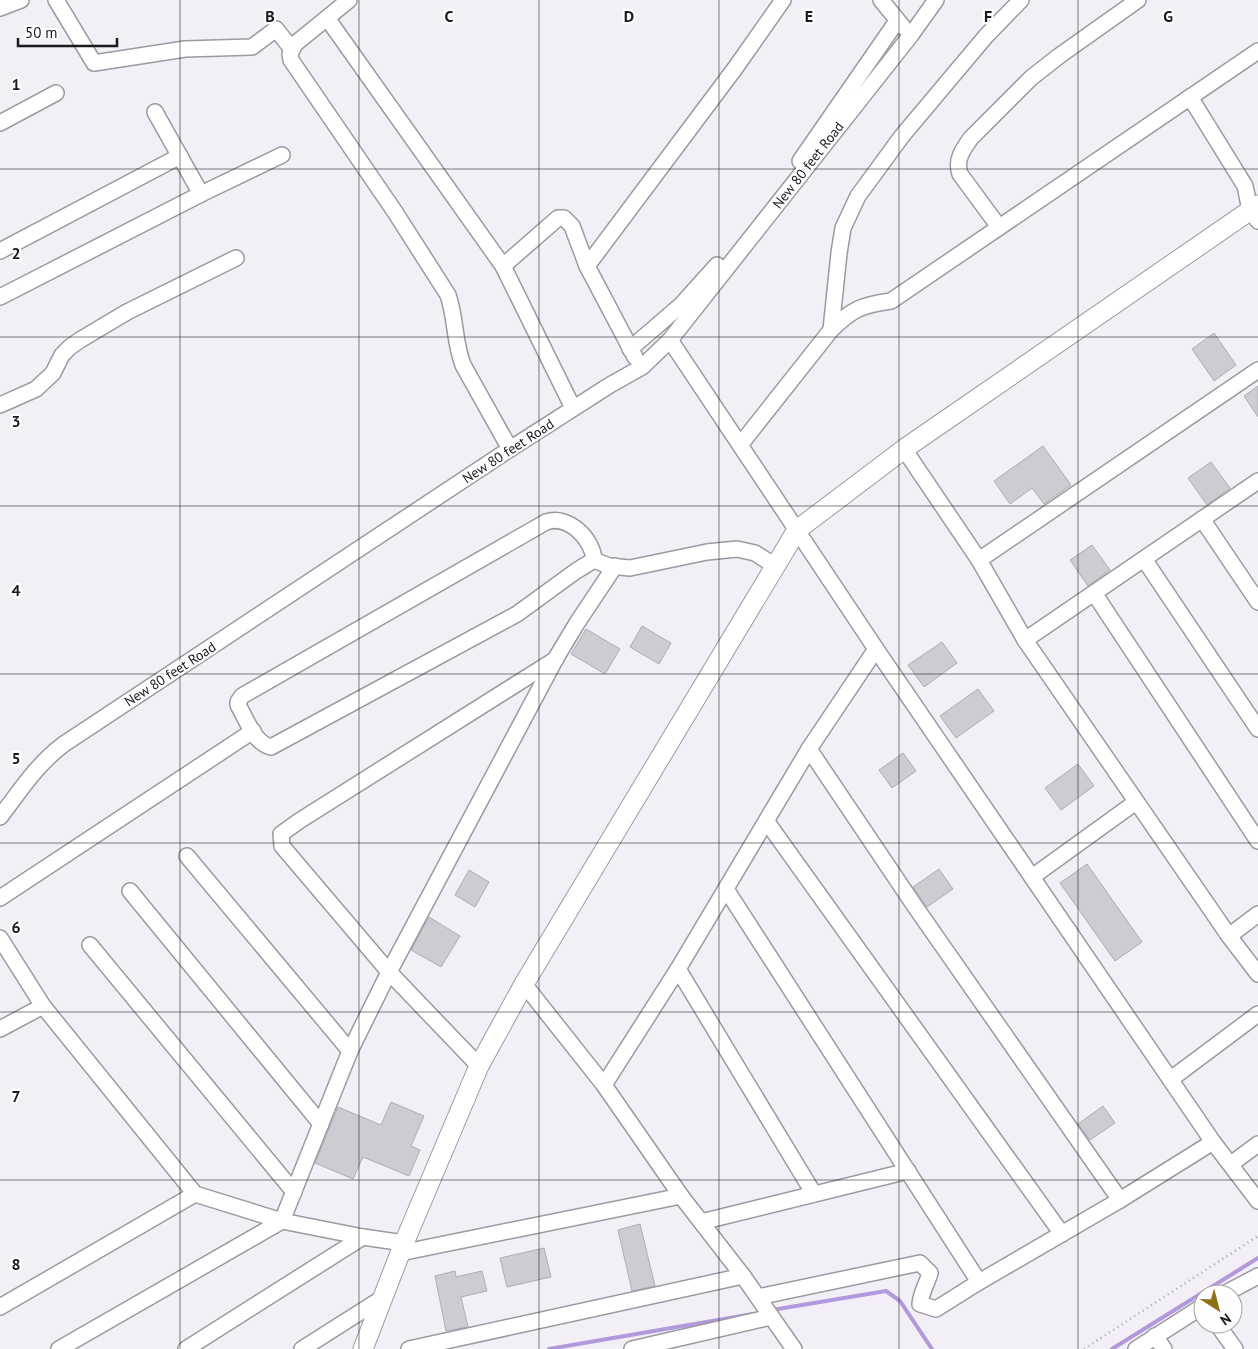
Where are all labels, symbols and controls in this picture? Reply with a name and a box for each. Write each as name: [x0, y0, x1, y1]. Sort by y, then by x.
text: B: [265, 6, 275, 26]
text: C: [445, 6, 454, 26]
text: D: [624, 6, 634, 26]
text: E: [805, 6, 813, 26]
text: F: [984, 6, 992, 26]
text: G: [1163, 6, 1173, 26]
scale bar: [18, 15, 116, 47]
text: 50 m: [25, 23, 58, 42]
text: 1: [11, 74, 21, 94]
street label: New 80 feet Road: [768, 118, 848, 212]
text: 2: [11, 243, 21, 263]
text: 3: [11, 411, 21, 431]
street label: New 80 feet Road: [459, 415, 557, 487]
text: 4: [11, 580, 21, 600]
street label: New 80 feet Road: [121, 638, 219, 710]
text: 5: [11, 748, 21, 768]
text: 6: [11, 917, 21, 937]
text: 7: [11, 1086, 21, 1106]
text: 8: [11, 1254, 21, 1274]
north arrow: [1193, 1284, 1243, 1334]
text: N: [1217, 1310, 1235, 1330]

